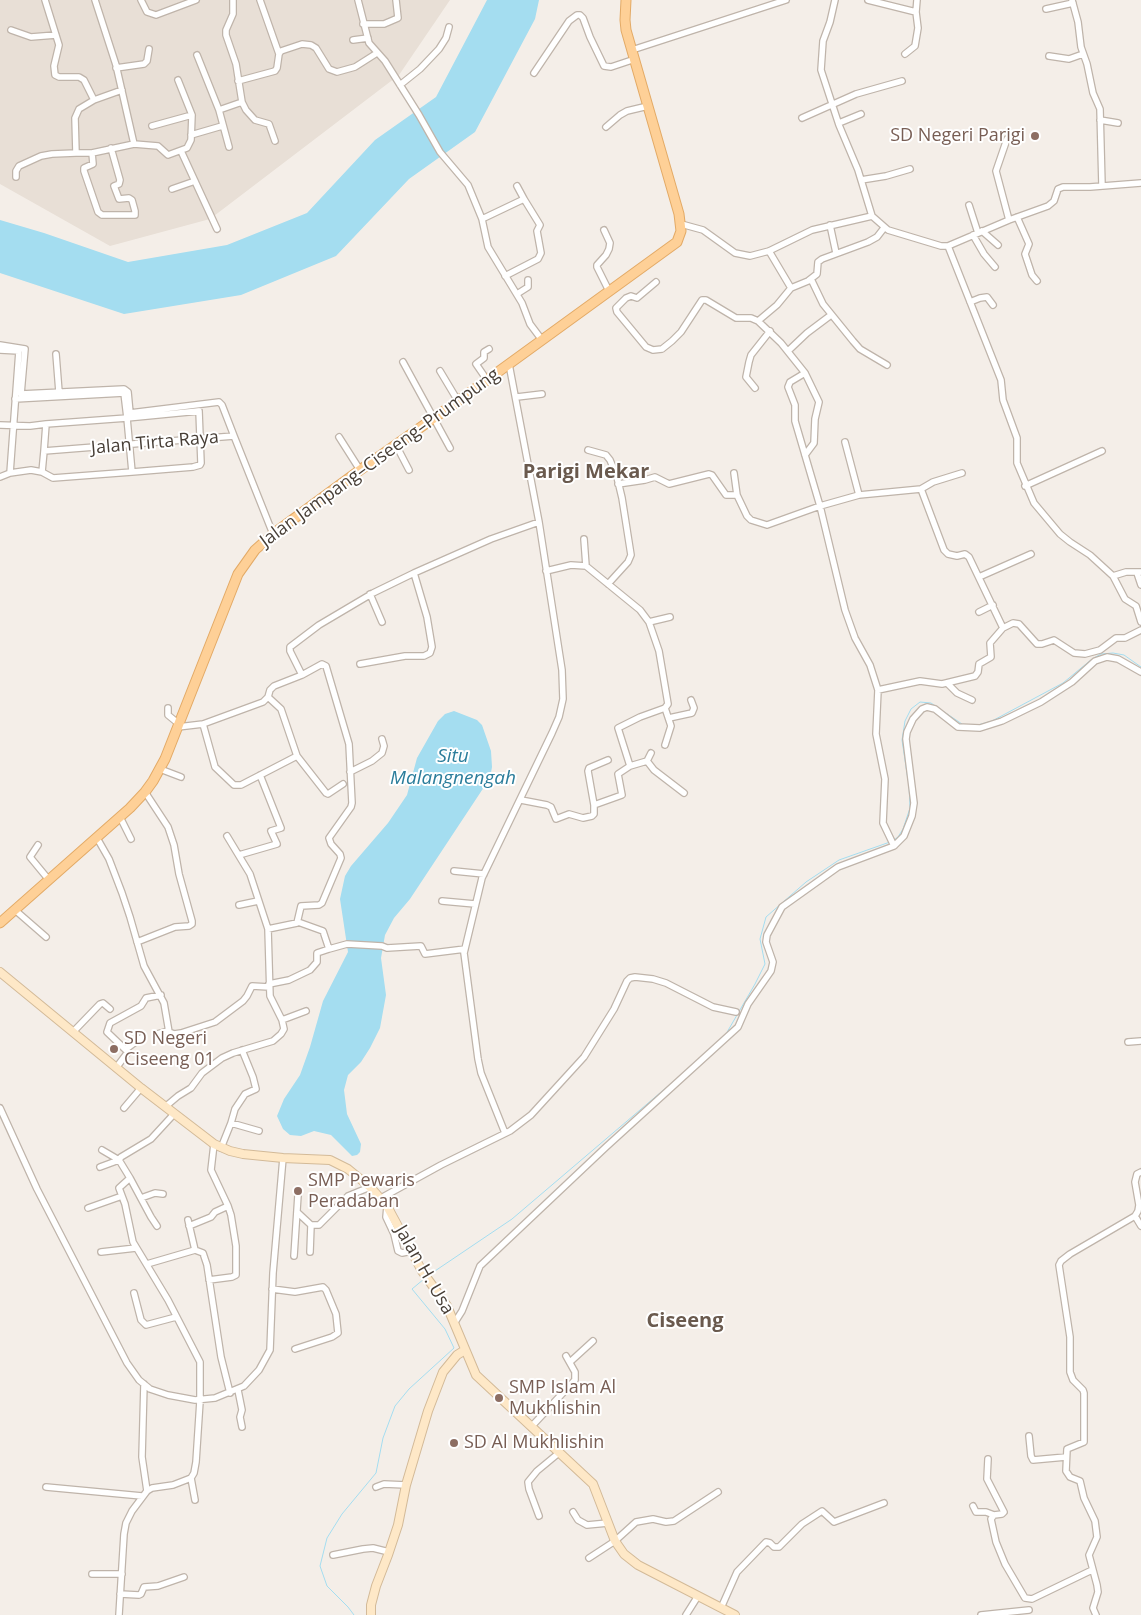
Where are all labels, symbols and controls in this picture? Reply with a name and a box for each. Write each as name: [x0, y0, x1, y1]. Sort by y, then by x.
place label: SD Negeri Parigi: [890, 125, 1025, 147]
marker: SD Negeri Parigi: [1029, 130, 1041, 142]
street label: Jalan Jampang–Ciseeng–Prumpung: [256, 364, 504, 552]
street label: Jalan Tirta Raya: [90, 427, 220, 459]
district label: Parigi Mekar: [523, 460, 649, 484]
water label: Situ Malangnengah: [390, 746, 516, 790]
place label: SD Negeri Ciseeng 01: [124, 1028, 215, 1070]
marker: SD Negeri Ciseeng 01: [108, 1043, 120, 1055]
place label: SMP Pewaris Peradaban: [308, 1170, 415, 1212]
marker: SMP Pewaris Peradaban: [292, 1185, 304, 1197]
street label: Jalan H. Usa: [390, 1222, 458, 1318]
district label: Ciseeng: [647, 1309, 723, 1333]
place label: SMP Islam Al Mukhlishin: [509, 1377, 616, 1420]
marker: SMP Islam Al Mukhlishin: [493, 1392, 505, 1404]
place label: SD Al Mukhlishin: [464, 1432, 604, 1454]
marker: SD Al Mukhlishin: [448, 1437, 460, 1449]

